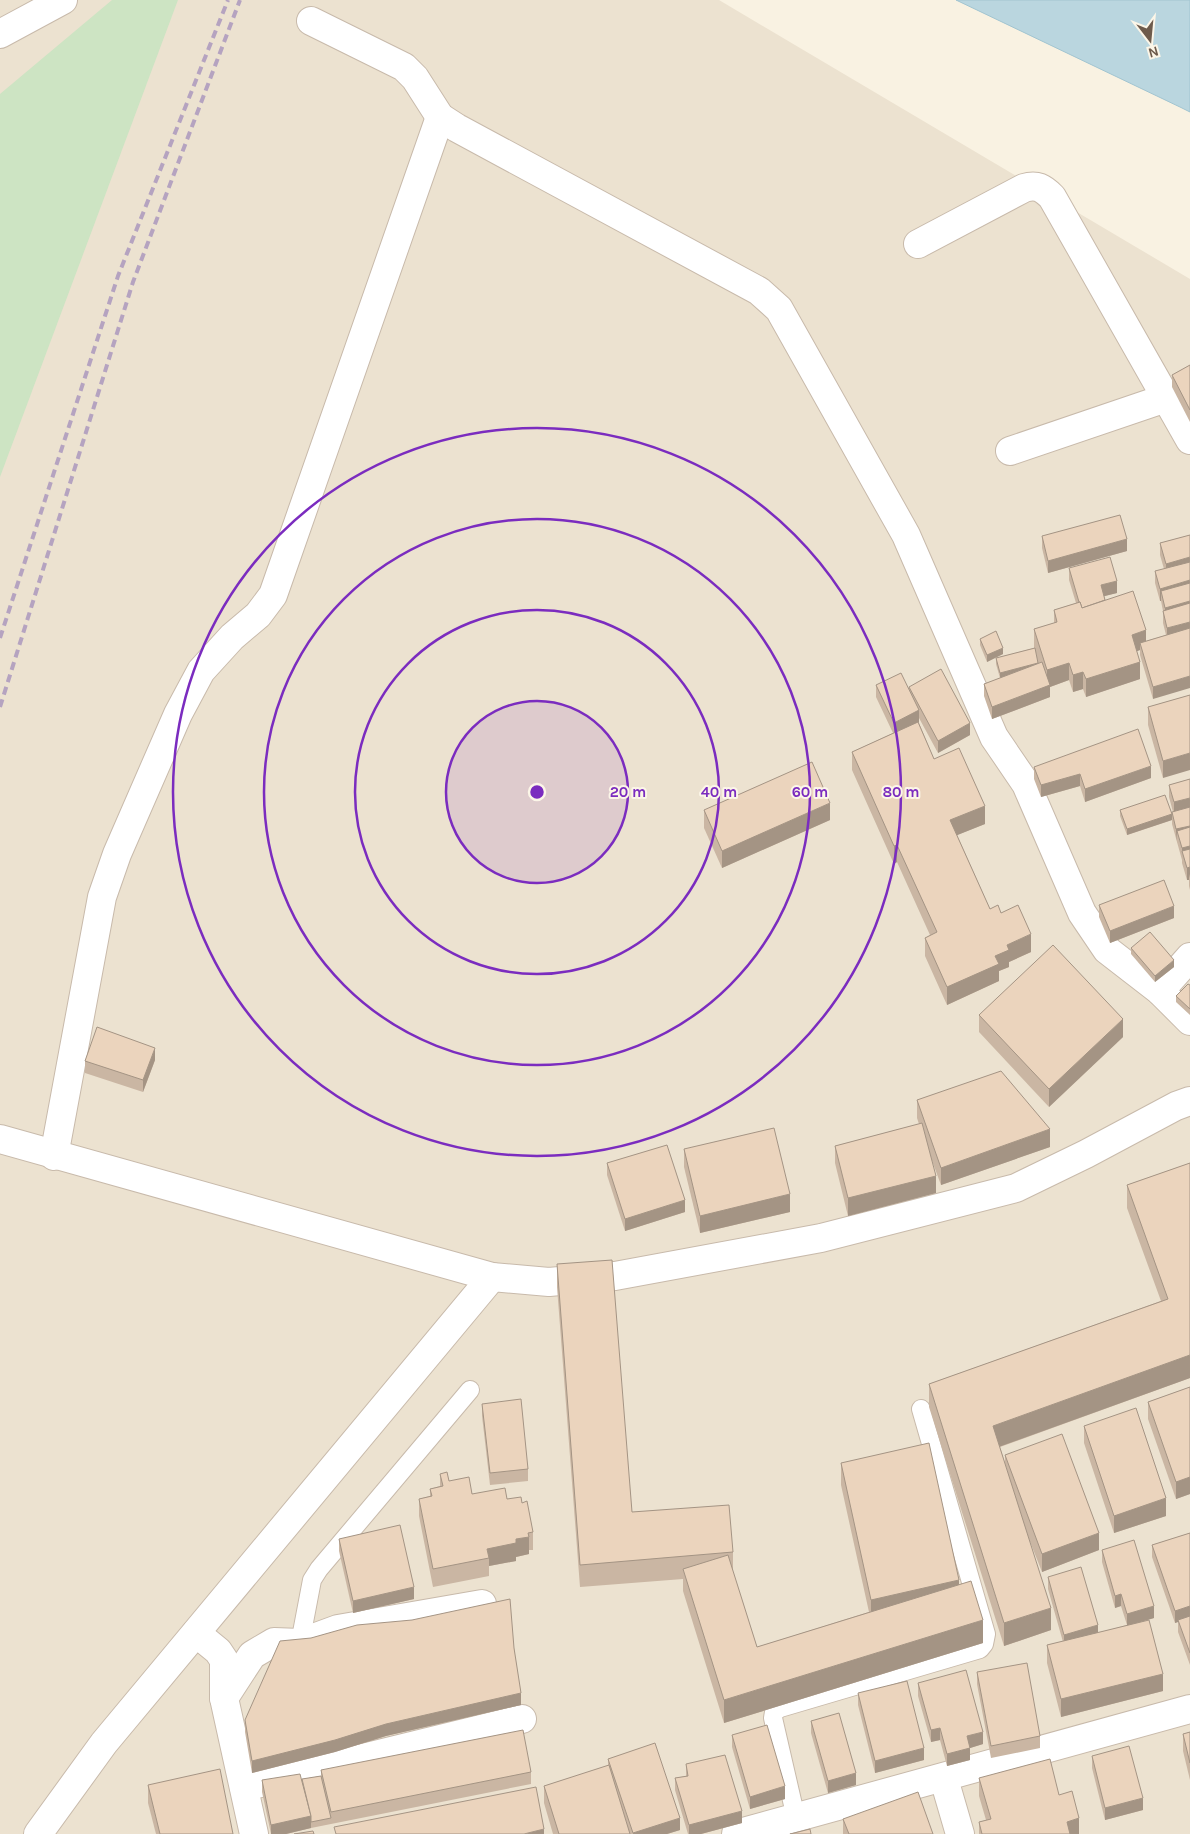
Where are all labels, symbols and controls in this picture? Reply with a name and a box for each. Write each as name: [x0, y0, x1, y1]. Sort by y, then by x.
north arrow: [1125, 15, 1175, 65]
text: N: [1146, 42, 1161, 62]
centre of rings: [528, 783, 546, 801]
text: 20 m: [610, 783, 646, 801]
text: 40 m: [701, 783, 737, 801]
text: 60 m: [792, 783, 828, 801]
text: 80 m: [882, 783, 920, 801]

